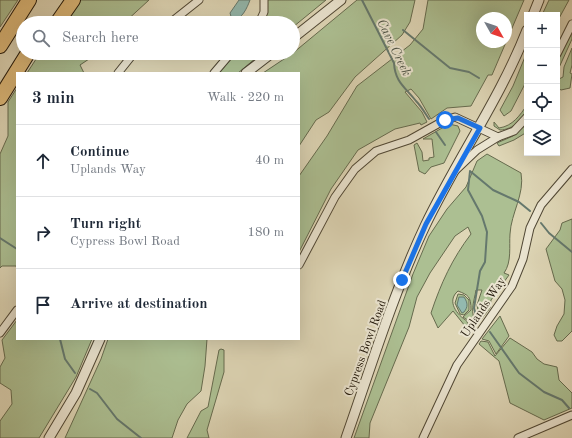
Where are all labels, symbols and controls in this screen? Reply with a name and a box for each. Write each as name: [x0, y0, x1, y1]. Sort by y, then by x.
north arrow: [476, 12, 512, 48]
map controls: [524, 12, 560, 156]
button: +: [524, 12, 560, 48]
search box: [16, 16, 300, 60]
water label: Cave Creek: [374, 17, 413, 78]
icon: search: [30, 27, 52, 49]
text: Search here: [62, 31, 139, 46]
button: −: [524, 48, 560, 84]
button: locate: [524, 84, 560, 120]
text: 3 min: [32, 90, 75, 107]
text: Walk · 220 m: [207, 91, 284, 104]
route start: [436, 111, 454, 129]
button: layers: [524, 120, 560, 156]
text: Continue: [70, 145, 129, 160]
icon: ahead: [32, 150, 54, 172]
text: 40 m: [255, 154, 284, 167]
text: Uplands Way: [70, 163, 146, 176]
text: Turn right: [70, 217, 141, 232]
icon: right: [32, 222, 54, 244]
text: 180 m: [247, 226, 284, 239]
text: Cypress Bowl Road: [70, 235, 180, 248]
route end: [393, 271, 411, 289]
street label: Uplands Way: [459, 275, 509, 340]
icon: arrive: [32, 294, 54, 316]
text: Arrive at destination: [70, 297, 208, 312]
street label: Cypress Bowl Road: [343, 299, 389, 398]

